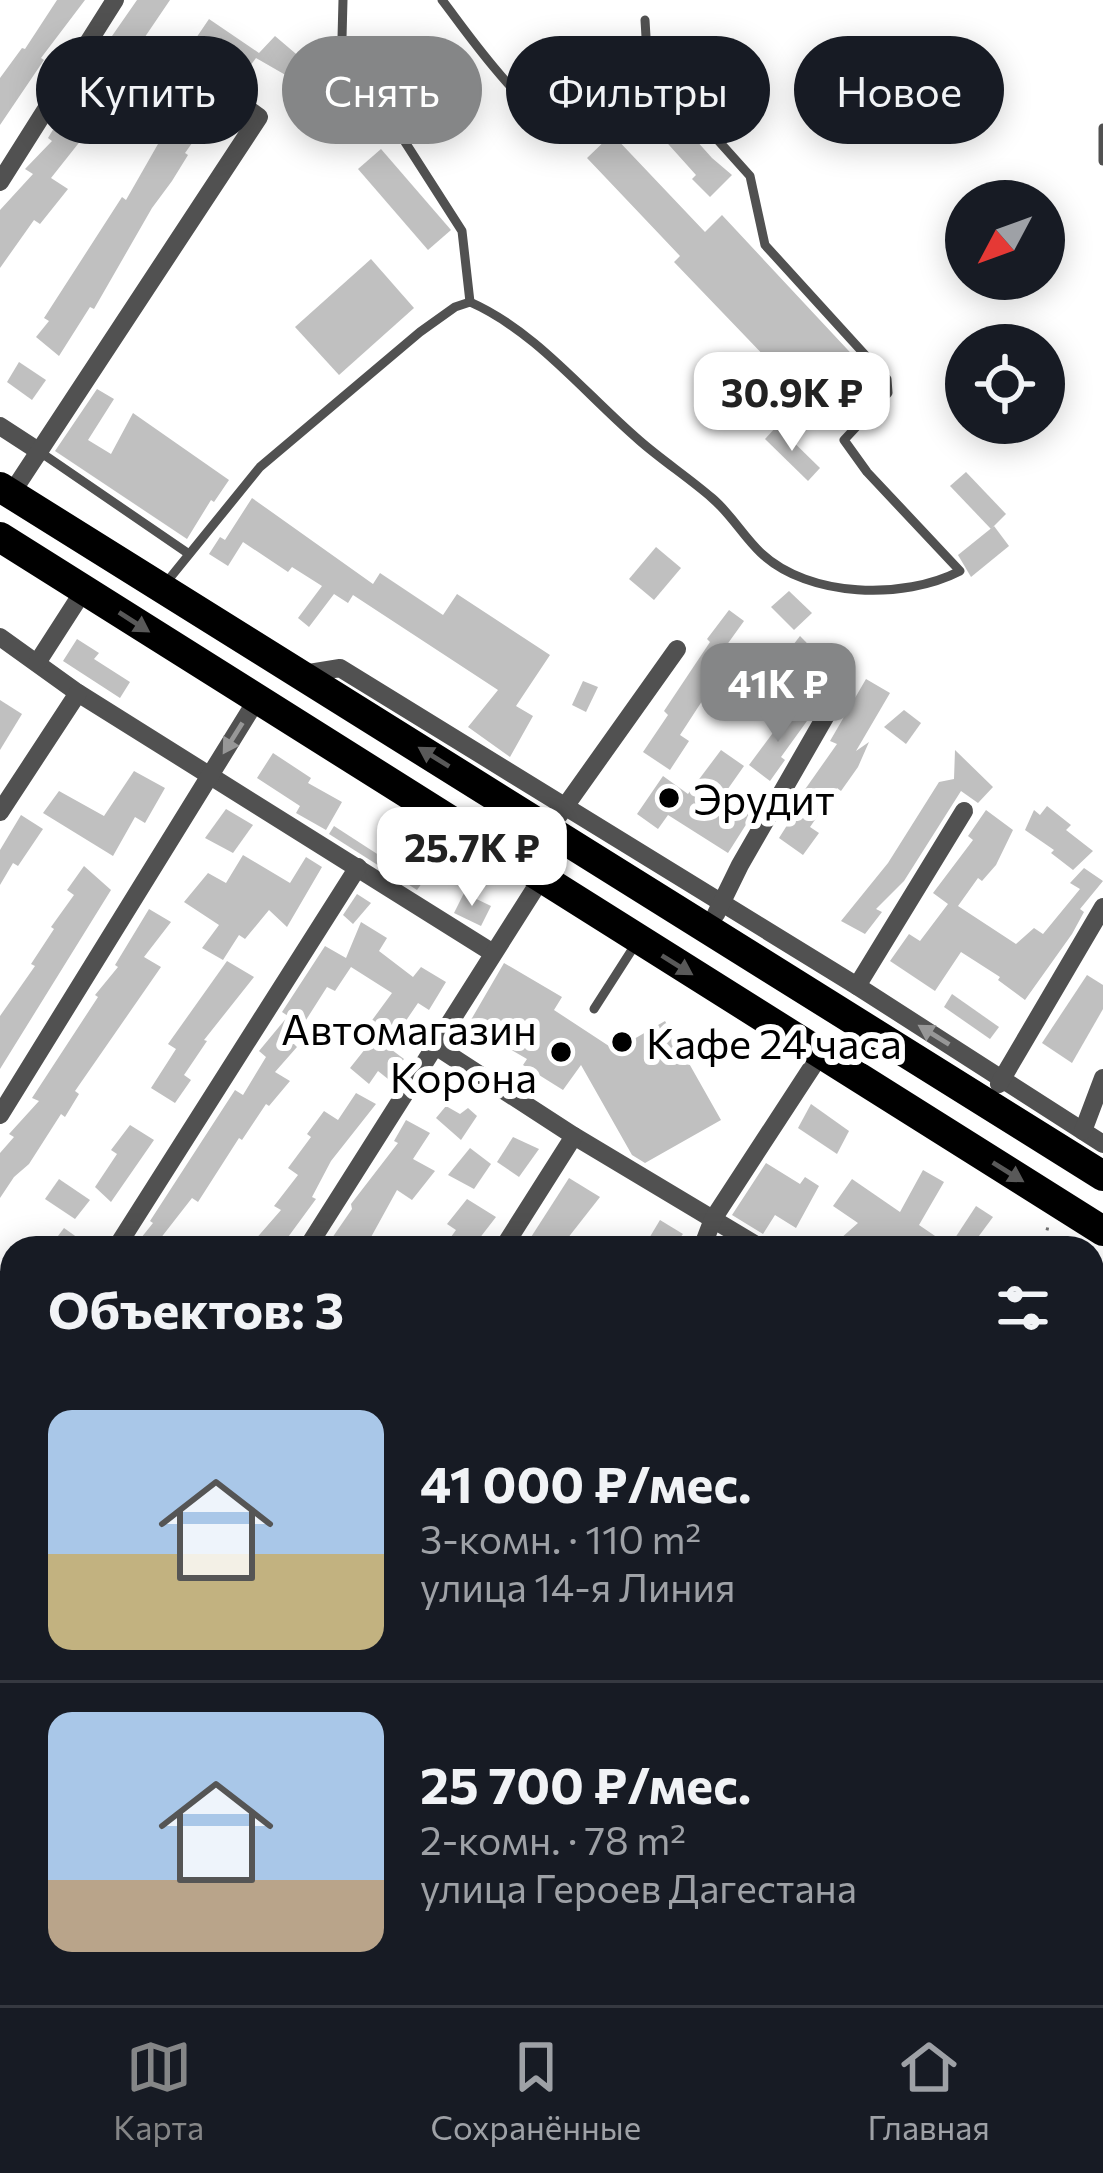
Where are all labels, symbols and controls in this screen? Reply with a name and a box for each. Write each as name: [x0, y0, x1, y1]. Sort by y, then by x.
chip: Купить: [36, 36, 258, 144]
chip: Снять: [282, 36, 482, 144]
chip: Фильтры: [506, 36, 770, 144]
chip: Новое: [794, 36, 1004, 144]
north arrow: [945, 180, 1065, 300]
map controls: [945, 180, 1065, 444]
button: locate: [945, 324, 1065, 444]
pin: 30.9K ₽: [681, 352, 903, 454]
text: 30.9K ₽: [721, 367, 863, 415]
one-way arrow: [118, 611, 151, 633]
pin: 41K ₽: [694, 643, 862, 745]
text: 41K ₽: [728, 658, 828, 706]
one-way arrow: [223, 721, 244, 755]
one-way arrow: [418, 747, 451, 769]
place label: Эрудит: [693, 772, 835, 824]
marker: Эрудит: [656, 785, 682, 811]
pin: 25.7K ₽: [361, 807, 583, 909]
text: 25.7K ₽: [404, 822, 540, 870]
one-way arrow: [660, 954, 694, 975]
place label: Автомагазин Корона: [281, 1002, 537, 1102]
place label: Кафе 24 часа: [646, 1016, 902, 1068]
one-way arrow: [918, 1024, 950, 1046]
marker: Кафе 24 часа: [609, 1029, 635, 1055]
marker: Автомагазин Корона: [548, 1039, 574, 1065]
one-way arrow: [991, 1161, 1025, 1182]
icon: filters: [990, 1275, 1056, 1341]
text: Объектов: 3: [48, 1277, 344, 1340]
text: 41 000 ₽/мес.: [420, 1451, 752, 1514]
icon: home: [144, 1458, 288, 1602]
text: 3-комн. · 110 m²: [420, 1514, 701, 1562]
text: улица 14-я Линия: [420, 1562, 735, 1610]
text: 25 700 ₽/мес.: [420, 1752, 751, 1815]
icon: home: [144, 1760, 288, 1904]
text: 2-комн. · 78 m²: [420, 1815, 686, 1863]
text: улица Героев Дагестана: [420, 1863, 857, 1911]
tab: Карта: [113, 2034, 204, 2147]
tab: Сохранённые: [430, 2034, 641, 2147]
tab: Главная: [867, 2034, 990, 2147]

